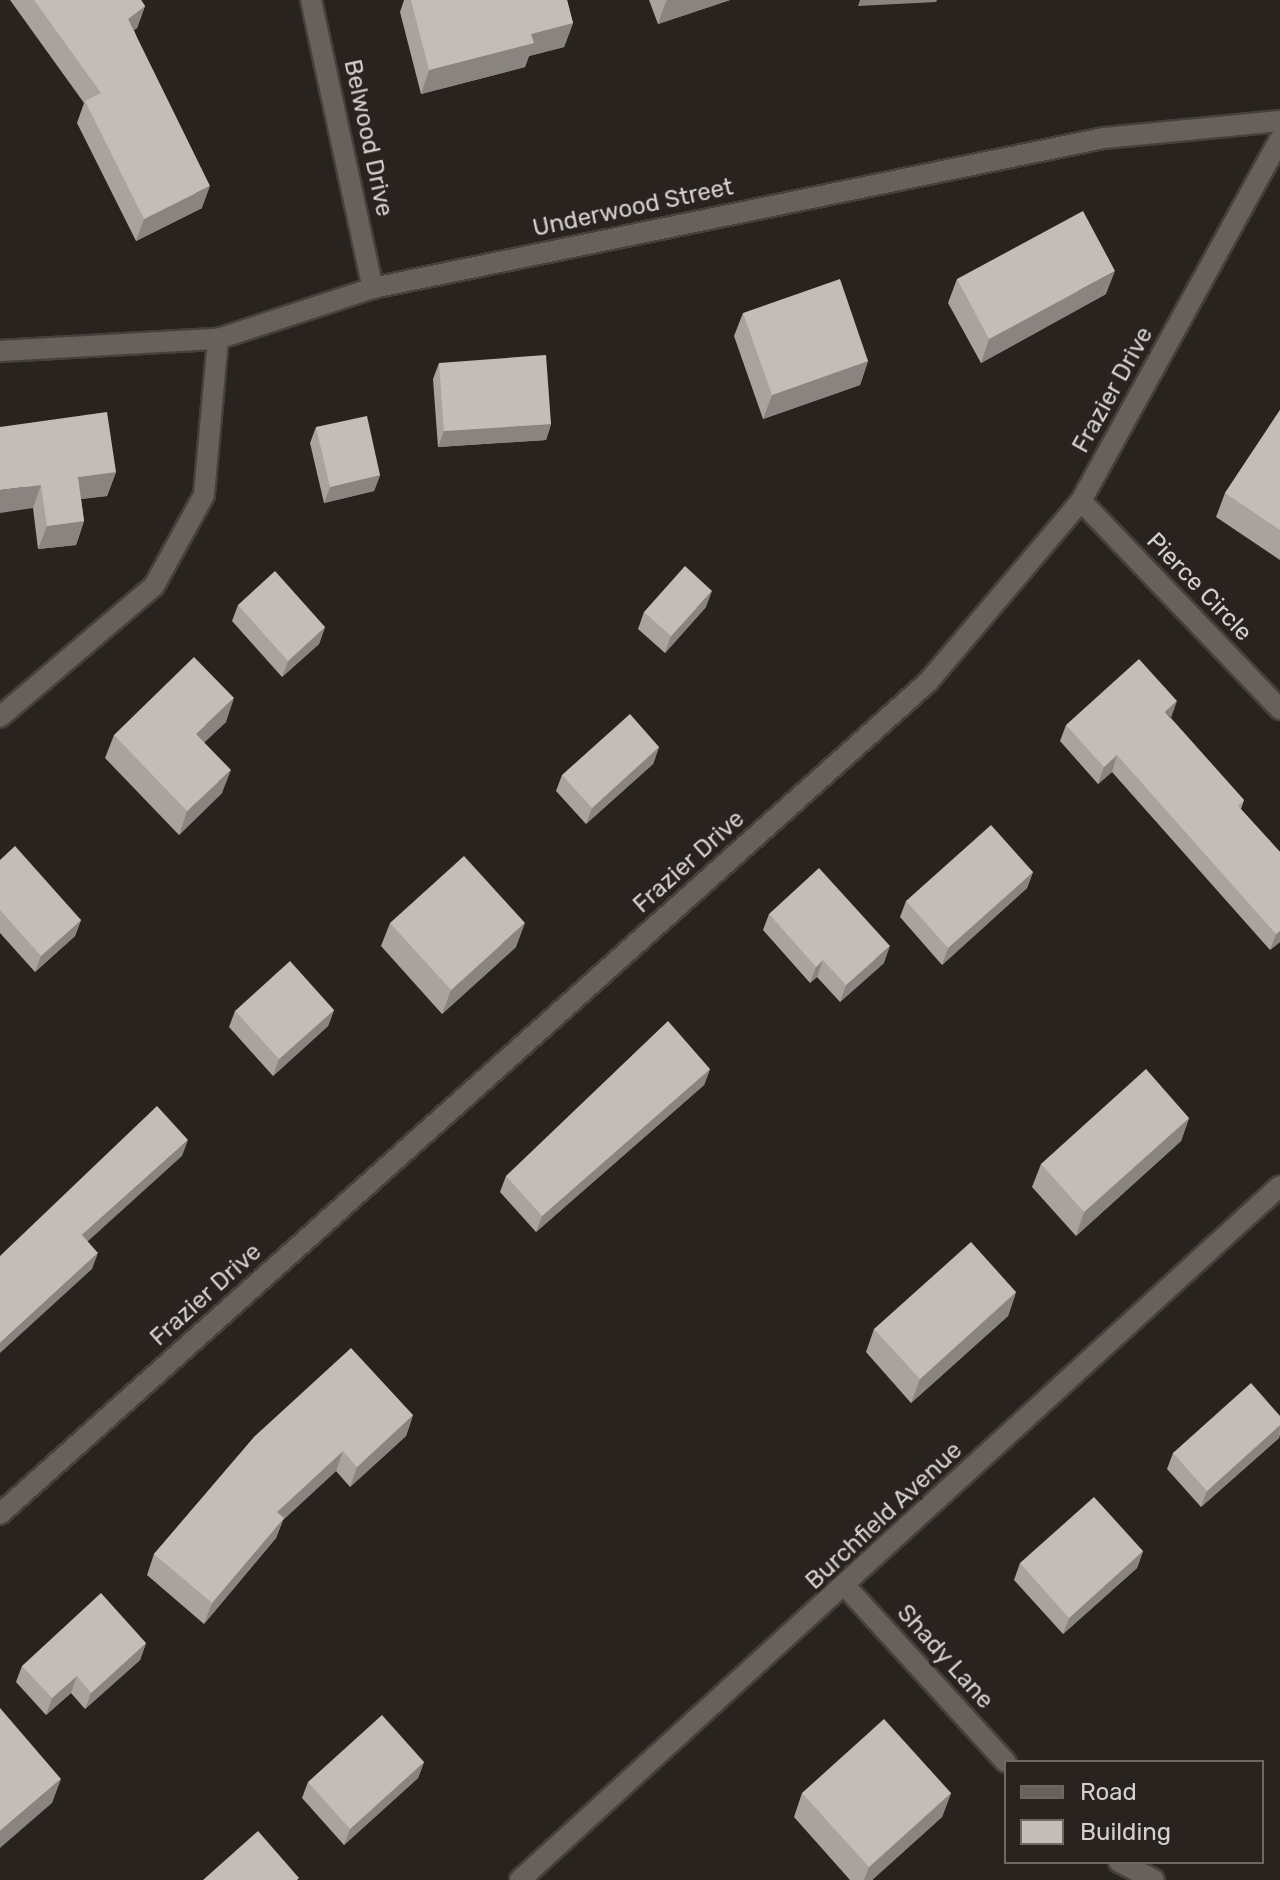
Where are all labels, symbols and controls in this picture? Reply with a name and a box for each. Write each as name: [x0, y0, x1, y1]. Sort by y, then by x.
street label: Belwood Drive: [337, 57, 399, 219]
street label: Underwood Street: [530, 173, 736, 243]
street label: Frazier Drive: [1066, 322, 1160, 458]
street label: Pierce Circle: [1140, 527, 1258, 647]
street label: Frazier Drive: [627, 804, 751, 920]
street label: Frazier Drive: [144, 1237, 268, 1353]
street label: Burchfield Avenue: [800, 1436, 968, 1596]
street label: Shady Lane: [890, 1599, 1000, 1715]
legend: [1004, 1760, 1264, 1864]
text: Road: [1080, 1778, 1137, 1806]
text: Building: [1080, 1818, 1171, 1846]

